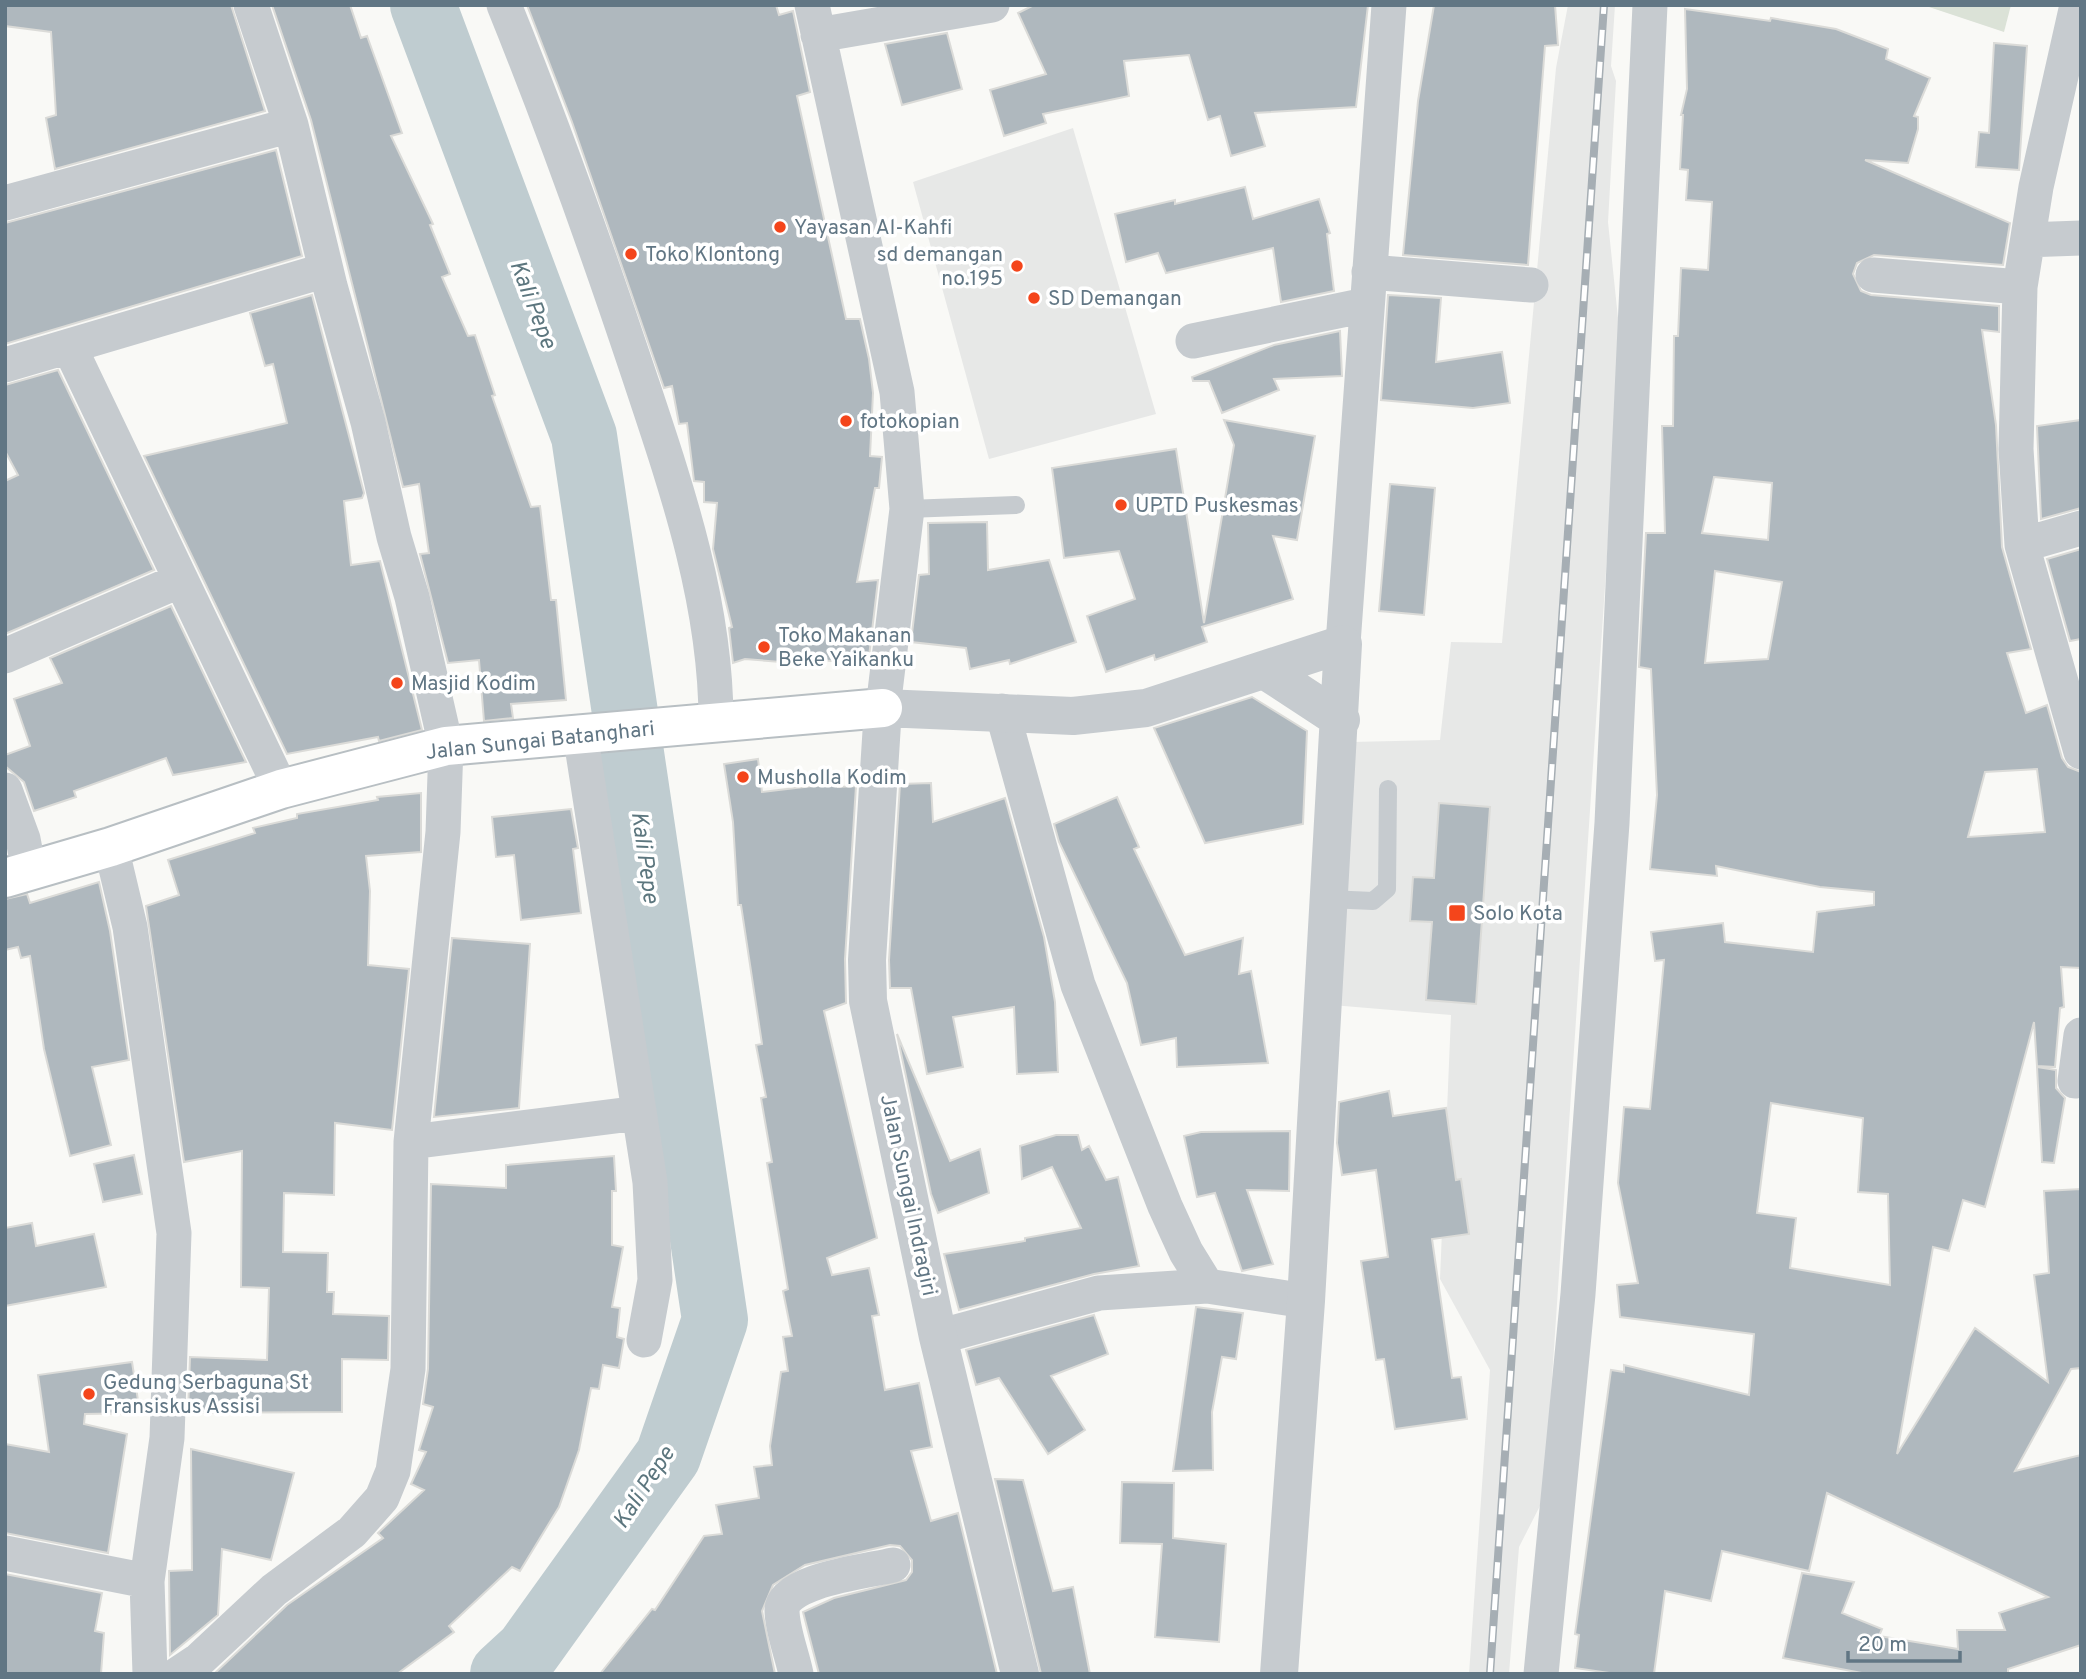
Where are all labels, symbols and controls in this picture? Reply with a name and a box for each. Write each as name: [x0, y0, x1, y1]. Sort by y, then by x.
place label: Yayasan Al-Kahfi: [794, 215, 952, 242]
marker: Yayasan Al-Kahfi: [772, 219, 788, 235]
place label: Toko Klontong: [645, 242, 780, 269]
place label: sd demangan no.195: [877, 242, 1003, 293]
marker: Toko Klontong: [623, 246, 639, 262]
water label: Kali Pepe: [502, 257, 562, 354]
marker: sd demangan no.195: [1009, 258, 1025, 274]
place label: SD Demangan: [1048, 286, 1182, 313]
marker: SD Demangan: [1026, 290, 1042, 306]
place label: fotokopian: [860, 409, 960, 436]
marker: fotokopian: [838, 413, 854, 429]
place label: UPTD Puskesmas: [1135, 493, 1299, 520]
marker: UPTD Puskesmas: [1113, 497, 1129, 513]
place label: Toko Makanan Beke Yaikanku: [778, 623, 914, 674]
marker: Toko Makanan Beke Yaikanku: [756, 639, 772, 655]
place label: Masjid Kodim: [411, 671, 536, 698]
marker: Masjid Kodim: [389, 675, 405, 691]
street label: Jalan Sungai Batanghari: [424, 716, 656, 767]
place label: Musholla Kodim: [757, 765, 907, 792]
marker: Musholla Kodim: [735, 769, 751, 785]
water label: Kali Pepe: [623, 810, 664, 906]
place label: Solo Kota: [1473, 901, 1563, 928]
marker: Solo Kota: [1447, 903, 1467, 923]
street label: Jalan Sungai Indragiri: [873, 1092, 942, 1299]
place label: Gedung Serbaguna St Fransiskus Assisi: [103, 1370, 309, 1421]
marker: Gedung Serbaguna St Fransiskus Assisi: [81, 1386, 97, 1402]
water label: Kali Pepe: [608, 1441, 683, 1535]
scale bar: [1848, 1620, 1960, 1664]
text: 20 m: [1858, 1632, 1907, 1659]

